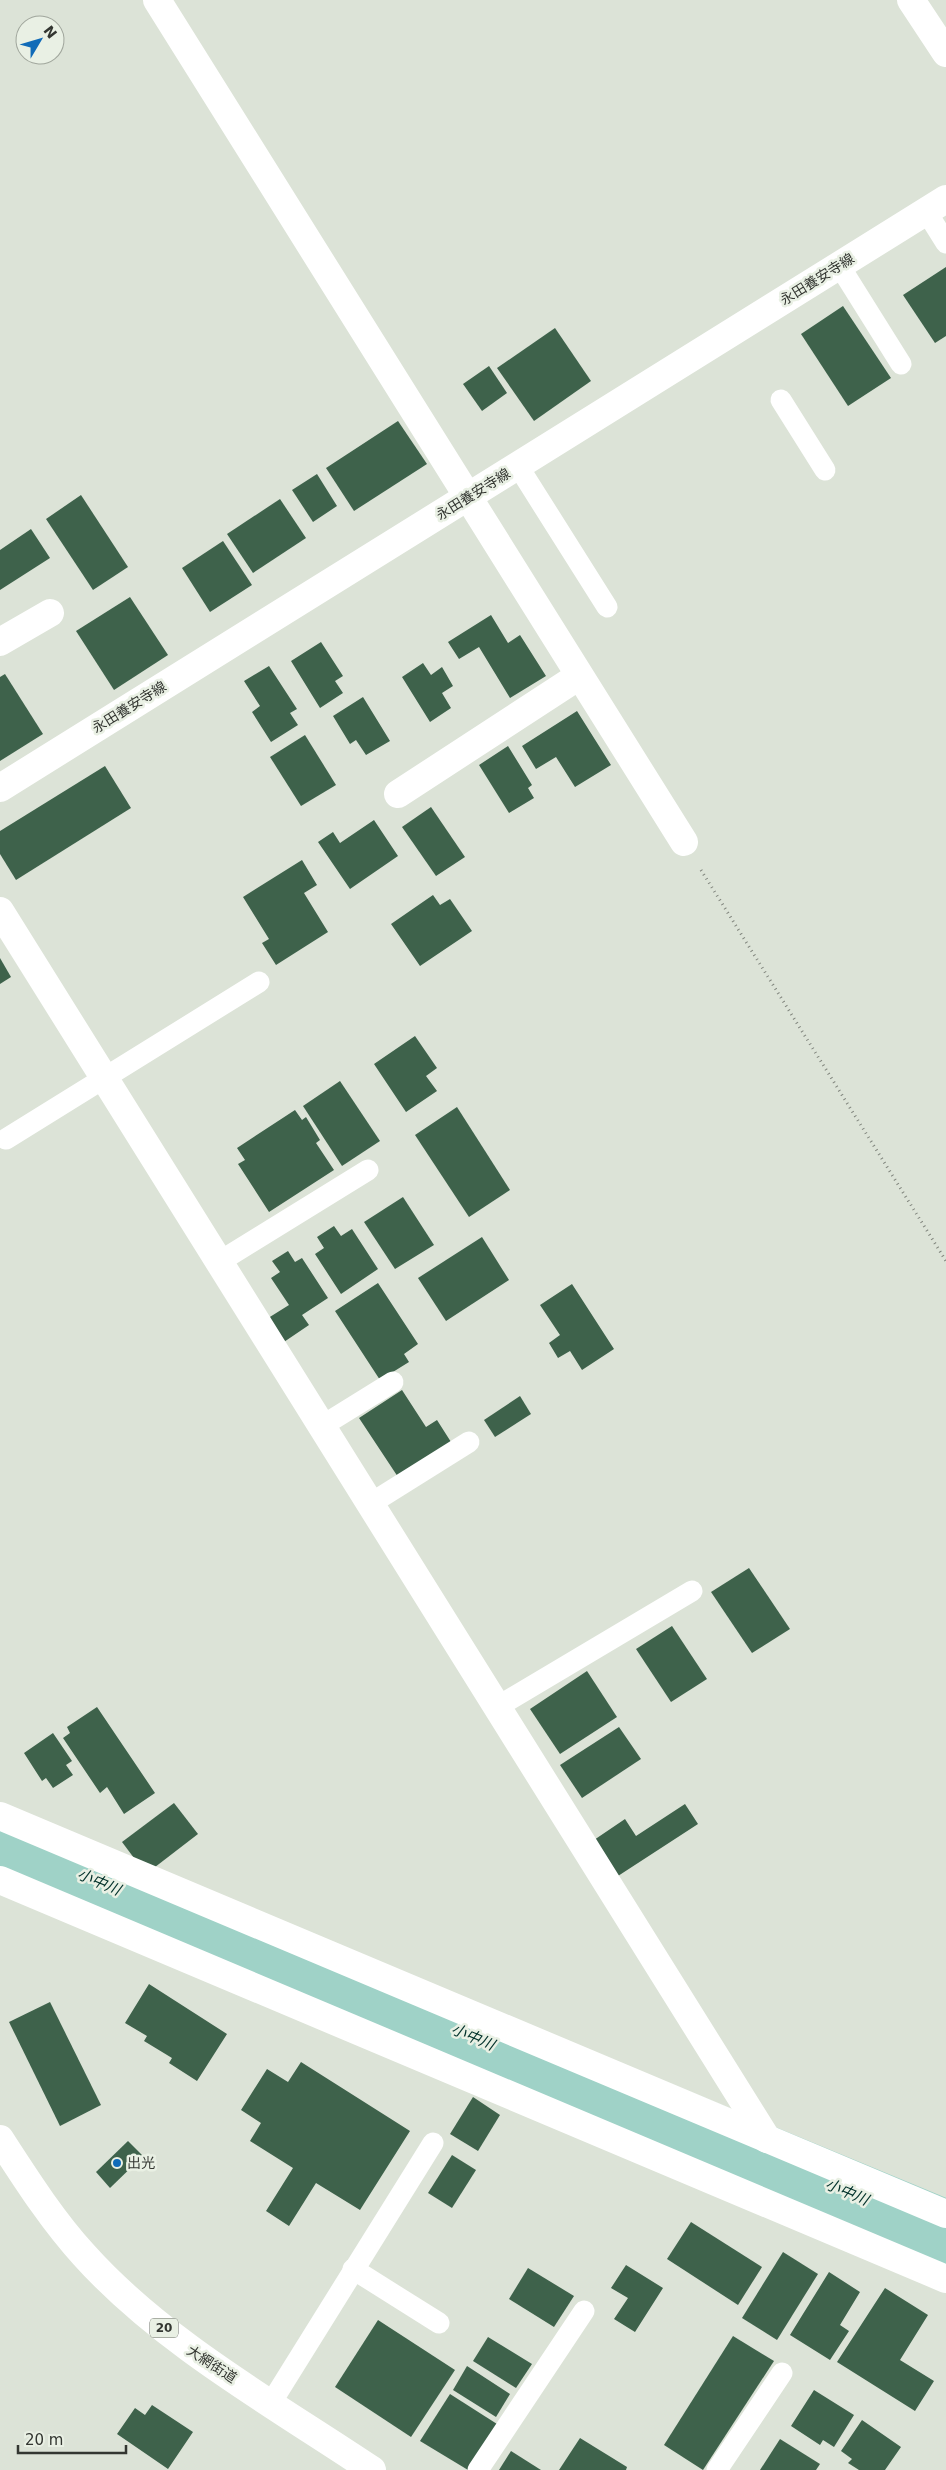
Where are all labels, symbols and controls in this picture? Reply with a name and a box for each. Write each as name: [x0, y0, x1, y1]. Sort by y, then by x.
north arrow: [15, 15, 65, 65]
text: N: [40, 22, 60, 42]
street label: 永田養安寺線: [777, 250, 857, 308]
street label: 永田養安寺線: [433, 465, 513, 523]
street label: 永田養安寺線: [89, 678, 169, 736]
water label: 小中川: [75, 1865, 125, 1900]
water label: 小中川: [449, 2020, 499, 2055]
place label: 出光: [127, 2155, 155, 2171]
marker: 出光: [111, 2157, 123, 2169]
water label: 小中川: [823, 2175, 873, 2210]
road number: 20: [150, 2318, 178, 2338]
street label: 大網街道: [184, 2342, 240, 2386]
scale bar: [18, 2422, 125, 2454]
text: 20 m: [25, 2431, 63, 2449]

